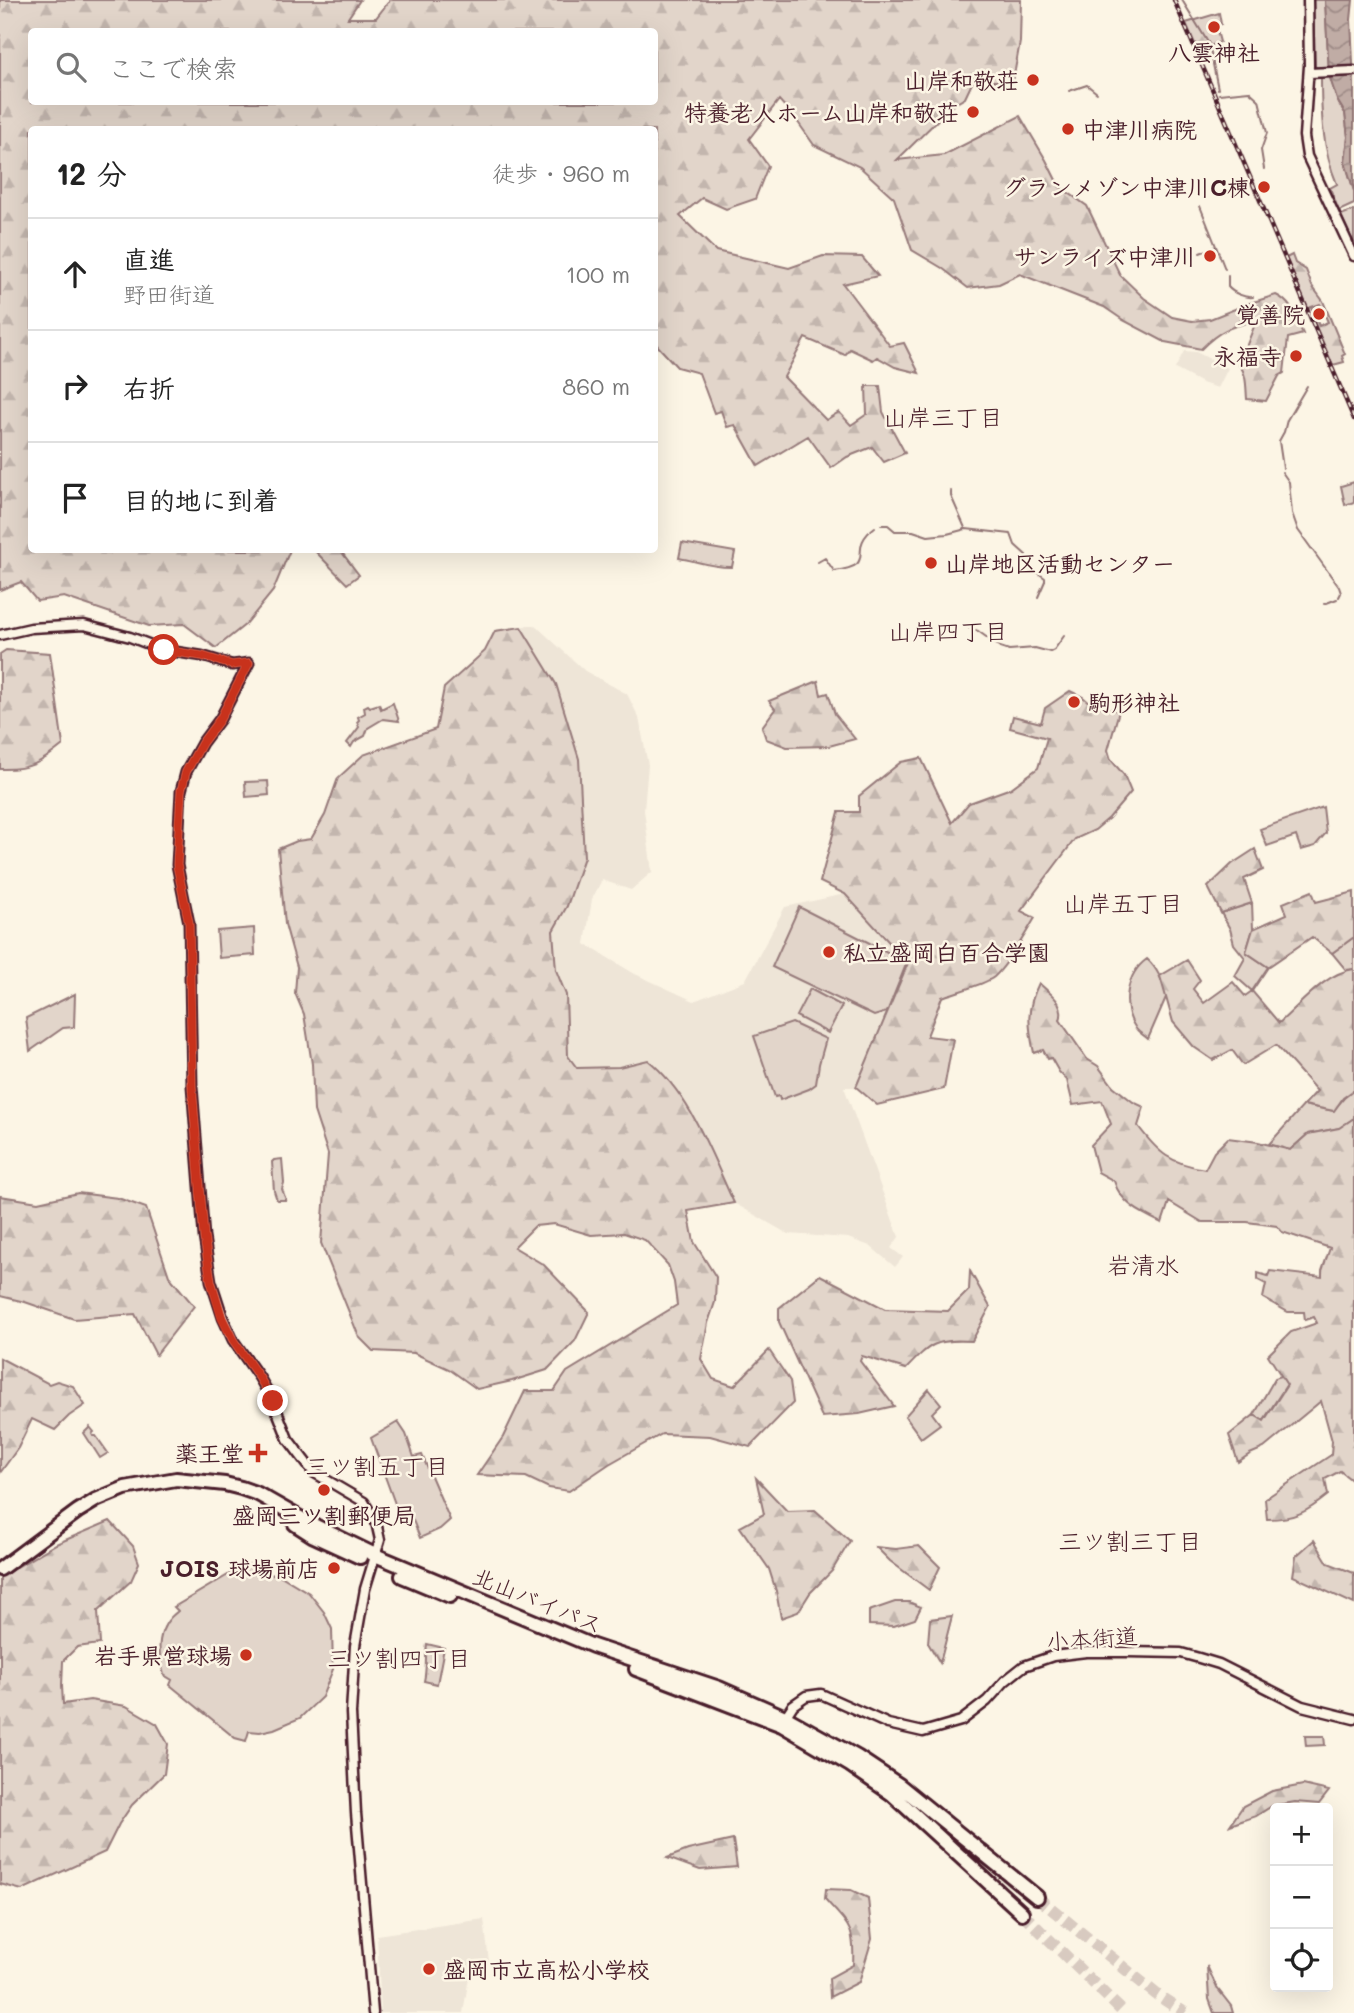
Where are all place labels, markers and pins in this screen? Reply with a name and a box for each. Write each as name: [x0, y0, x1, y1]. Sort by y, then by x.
marker: 八雲神社: [1206, 19, 1222, 35]
place label: 八雲神社: [1168, 37, 1260, 67]
place label: 山岸和敬荘: [904, 65, 1019, 95]
marker: 山岸和敬荘: [1025, 72, 1041, 88]
place label: 特養老人ホーム山岸和敬荘: [684, 97, 959, 127]
marker: 特養老人ホーム山岸和敬荘: [965, 104, 981, 120]
place label: 中津川病院: [1082, 114, 1197, 144]
marker: 中津川病院: [1060, 121, 1076, 137]
place label: グランメゾン中津川C棟: [1003, 172, 1250, 202]
marker: グランメゾン中津川C棟: [1256, 179, 1272, 195]
place label: サンライズ中津川: [1013, 241, 1196, 271]
marker: サンライズ中津川: [1202, 248, 1218, 264]
place label: 覚善院: [1236, 299, 1305, 329]
marker: 覚善院: [1311, 306, 1327, 322]
place label: 永福寺: [1213, 341, 1282, 371]
marker: 永福寺: [1288, 348, 1304, 364]
place label: 山岸地区活動センター: [945, 548, 1175, 578]
marker: 山岸地区活動センター: [923, 555, 939, 571]
place label: 駒形神社: [1088, 687, 1180, 717]
marker: 駒形神社: [1066, 694, 1082, 710]
place label: 私立盛岡白百合学園: [843, 937, 1050, 967]
marker: 私立盛岡白百合学園: [821, 944, 837, 960]
place label: 薬王堂: [175, 1438, 244, 1468]
marker: 薬王堂: [250, 1445, 266, 1461]
marker: 盛岡三ツ割郵便局: [316, 1482, 332, 1498]
place label: 盛岡三ツ割郵便局: [232, 1500, 416, 1530]
place label: JOIS 球場前店: [160, 1553, 320, 1583]
marker: JOIS 球場前店: [326, 1560, 342, 1576]
place label: 岩手県営球場: [94, 1640, 232, 1670]
marker: 岩手県営球場: [238, 1647, 254, 1663]
place label: 盛岡市立高松小学校: [443, 1954, 650, 1984]
marker: 盛岡市立高松小学校: [421, 1961, 437, 1977]

